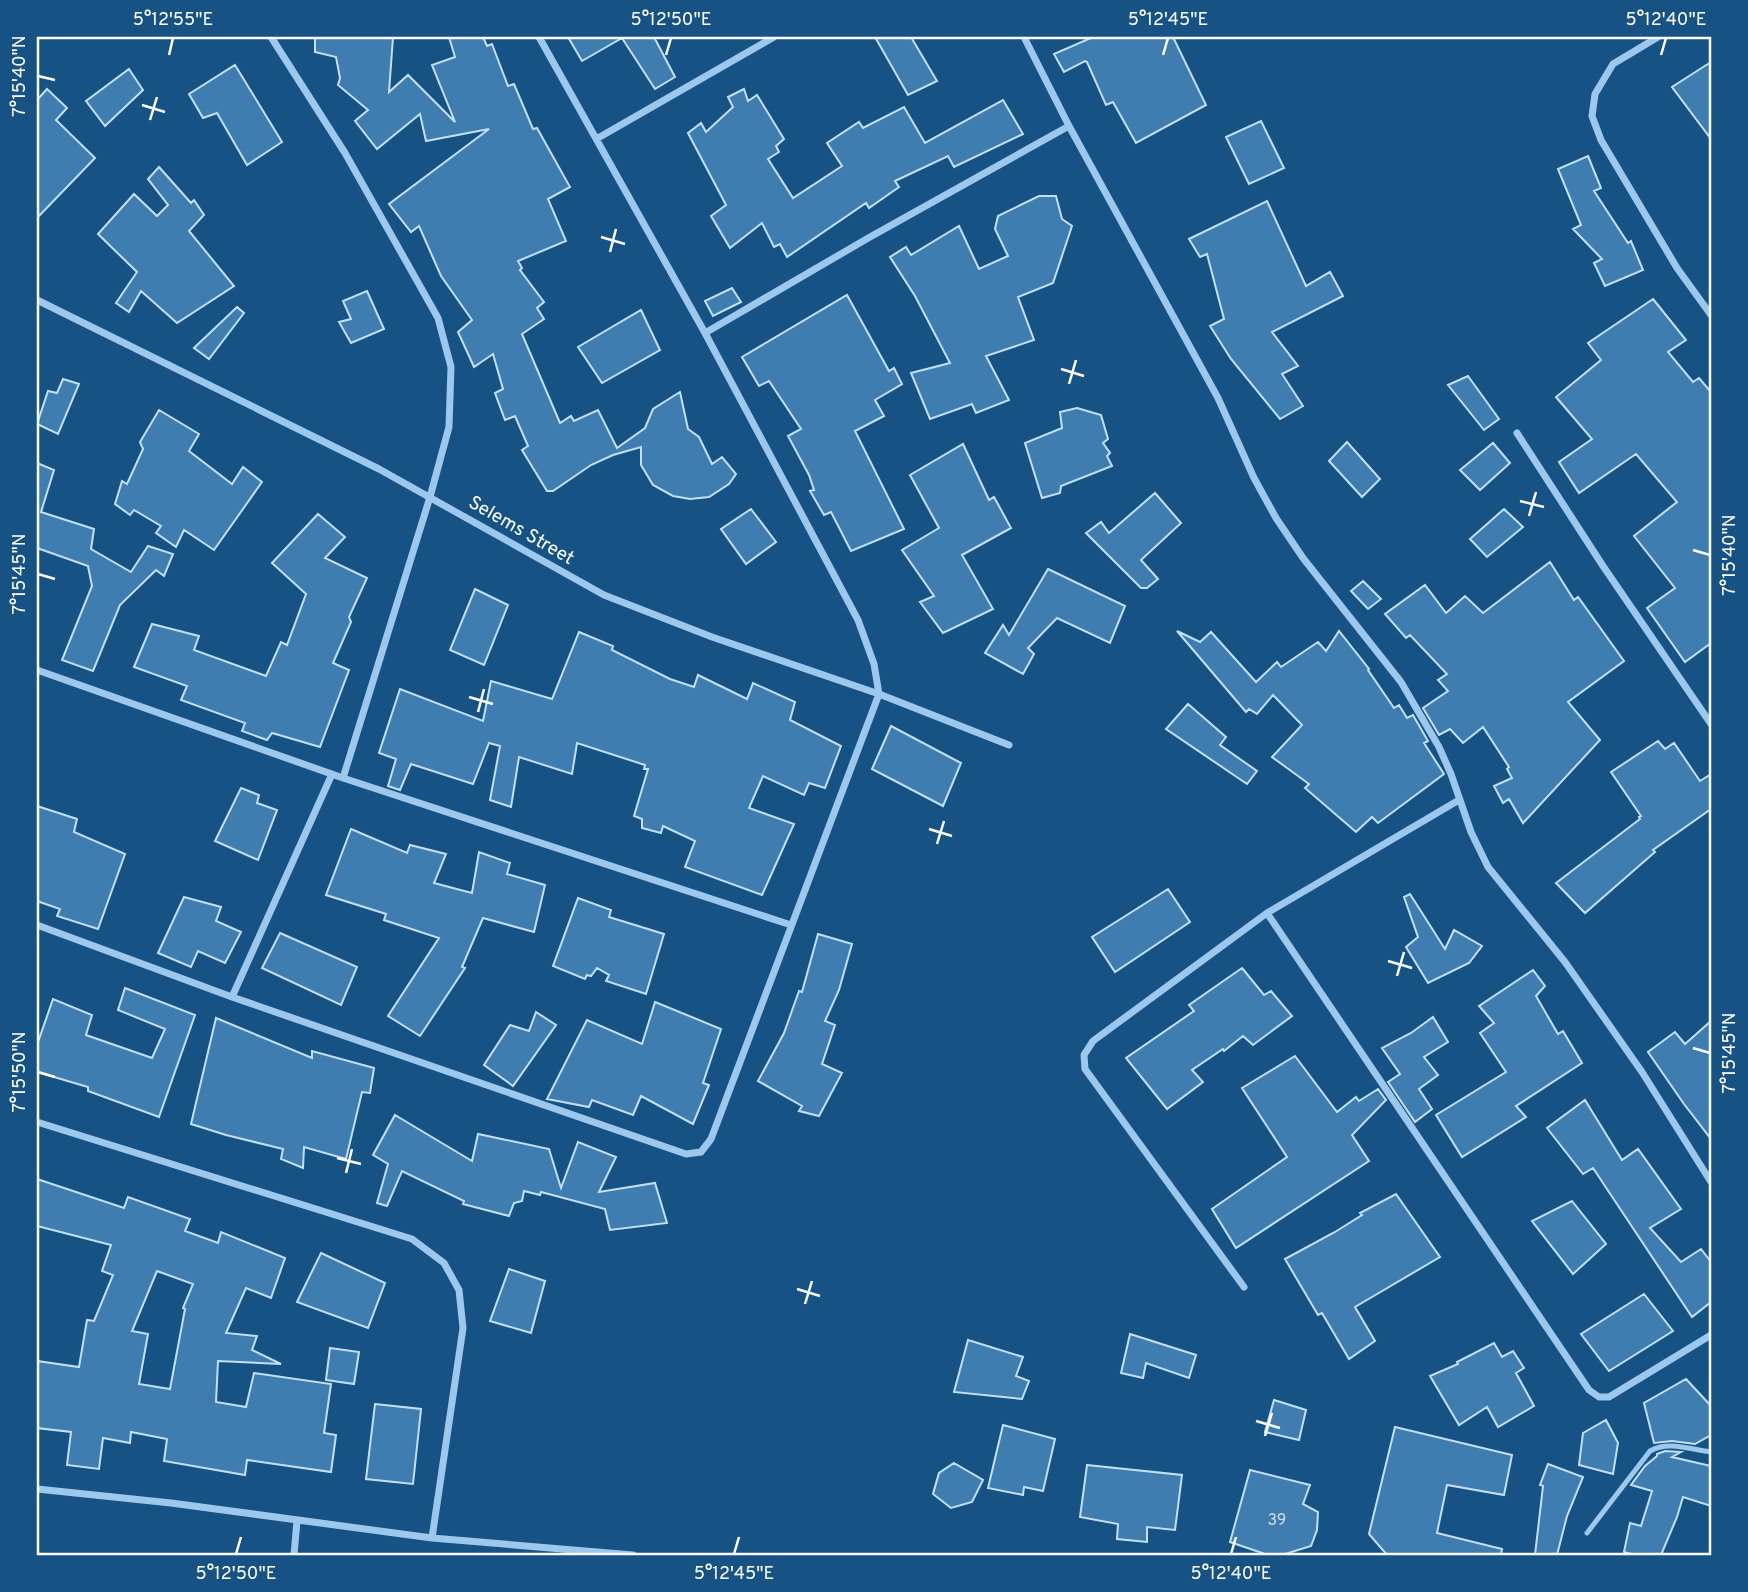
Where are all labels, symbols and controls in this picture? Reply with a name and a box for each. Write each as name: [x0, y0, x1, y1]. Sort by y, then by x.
text: 5°12'55"E: [133, 9, 213, 32]
text: 5°12'50"E: [631, 9, 711, 32]
text: 5°12'45"E: [1128, 9, 1208, 32]
text: 5°12'40"E: [1626, 9, 1706, 32]
text: 7°15'40"N: [9, 35, 32, 117]
street label: Selems Street: [464, 491, 578, 571]
text: 7°15'40"N: [1719, 514, 1742, 596]
text: 7°15'45"N: [9, 534, 32, 614]
text: 7°15'45"N: [1719, 1013, 1742, 1093]
text: 7°15'50"N: [9, 1031, 32, 1113]
house number: 39: [1268, 1511, 1286, 1531]
text: 5°12'50"E: [196, 1563, 276, 1586]
text: 5°12'45"E: [694, 1563, 774, 1586]
text: 5°12'40"E: [1191, 1563, 1271, 1586]

